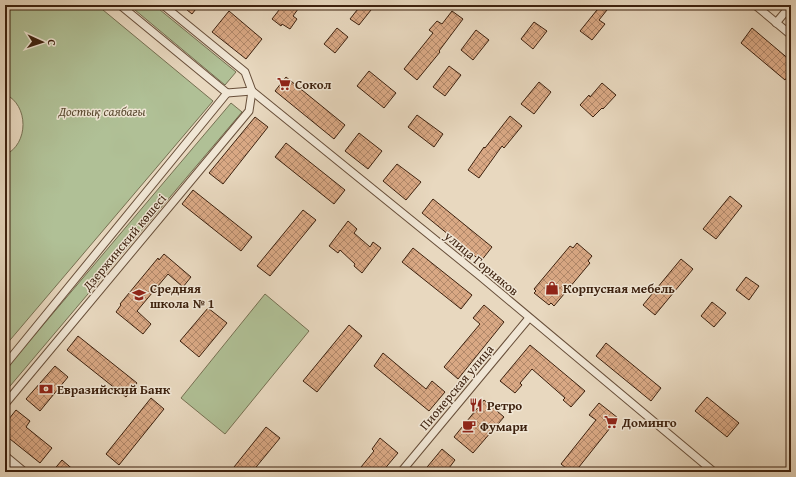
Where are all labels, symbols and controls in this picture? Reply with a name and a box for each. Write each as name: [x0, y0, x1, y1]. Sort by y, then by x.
north arrow: [22, 22, 62, 62]
text: С: [44, 39, 60, 46]
place label: Сокол: [295, 75, 332, 94]
supermarket icon: Сокол: [276, 76, 292, 92]
park label: Достық саябағы: [57, 102, 146, 121]
street label: Дзержинский көшесі: [77, 189, 171, 296]
street label: улица Горняков: [440, 226, 523, 300]
place label: Средняя школа № 1: [150, 279, 215, 313]
place label: Корпусная мебель: [563, 279, 675, 298]
shop icon: Корпусная мебель: [544, 280, 560, 296]
school or university icon: Средняя школа № 1: [131, 287, 147, 303]
street label: Пионерская улица: [415, 340, 498, 434]
place label: Евразийский Банк: [57, 380, 171, 399]
bank icon: Евразийский Банк: [38, 381, 54, 397]
place label: Ретро: [487, 396, 522, 415]
restaurant icon: Ретро: [468, 397, 484, 413]
place label: Доминго: [621, 413, 677, 432]
supermarket icon: Доминго: [603, 414, 619, 430]
place label: Фумари: [480, 417, 528, 436]
cafe icon: Фумари: [461, 418, 477, 434]

